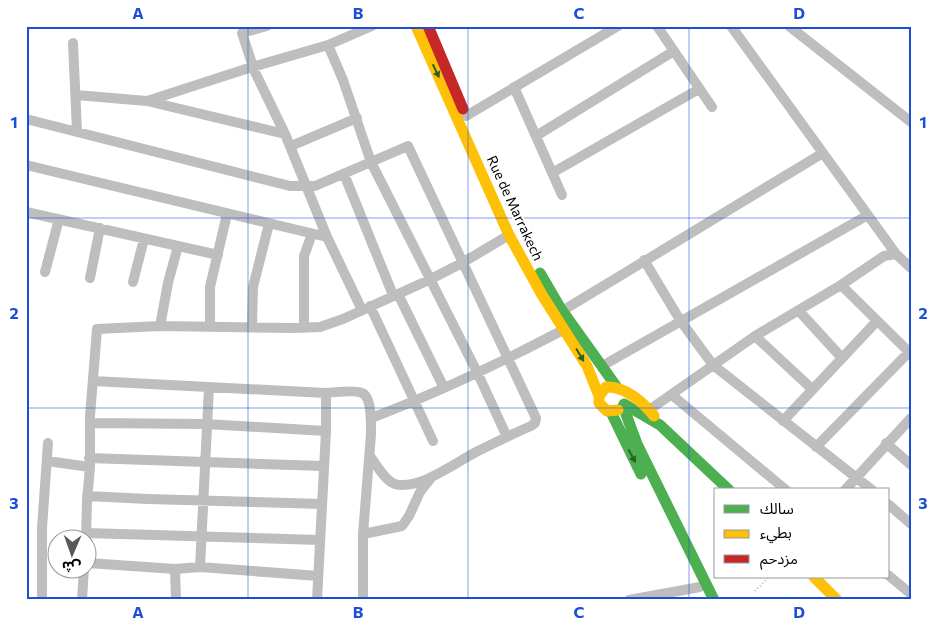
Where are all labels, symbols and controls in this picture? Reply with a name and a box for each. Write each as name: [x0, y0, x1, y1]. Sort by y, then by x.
text: A: [132, 3, 144, 22]
text: B: [353, 3, 364, 22]
text: C: [574, 3, 585, 22]
text: D: [793, 3, 805, 22]
one-way arrow: [432, 64, 440, 78]
text: 1: [10, 112, 18, 131]
text: 1: [919, 112, 927, 131]
street label: Rue de Marrakech: [484, 153, 547, 263]
text: 2: [9, 303, 19, 322]
text: 2: [918, 303, 928, 322]
one-way arrow: [576, 349, 585, 362]
one-way arrow: [628, 449, 636, 463]
legend: [714, 488, 890, 578]
text: 3: [9, 493, 19, 512]
text: 3: [918, 493, 928, 512]
text: سالك: [760, 499, 794, 517]
text: بطيء: [760, 523, 792, 544]
north arrow: [48, 528, 98, 578]
text: مزدحم: [760, 549, 798, 570]
text: ش: [62, 559, 81, 576]
text: A: [132, 602, 144, 621]
text: B: [353, 602, 364, 621]
text: C: [574, 602, 585, 621]
text: D: [793, 602, 805, 621]

